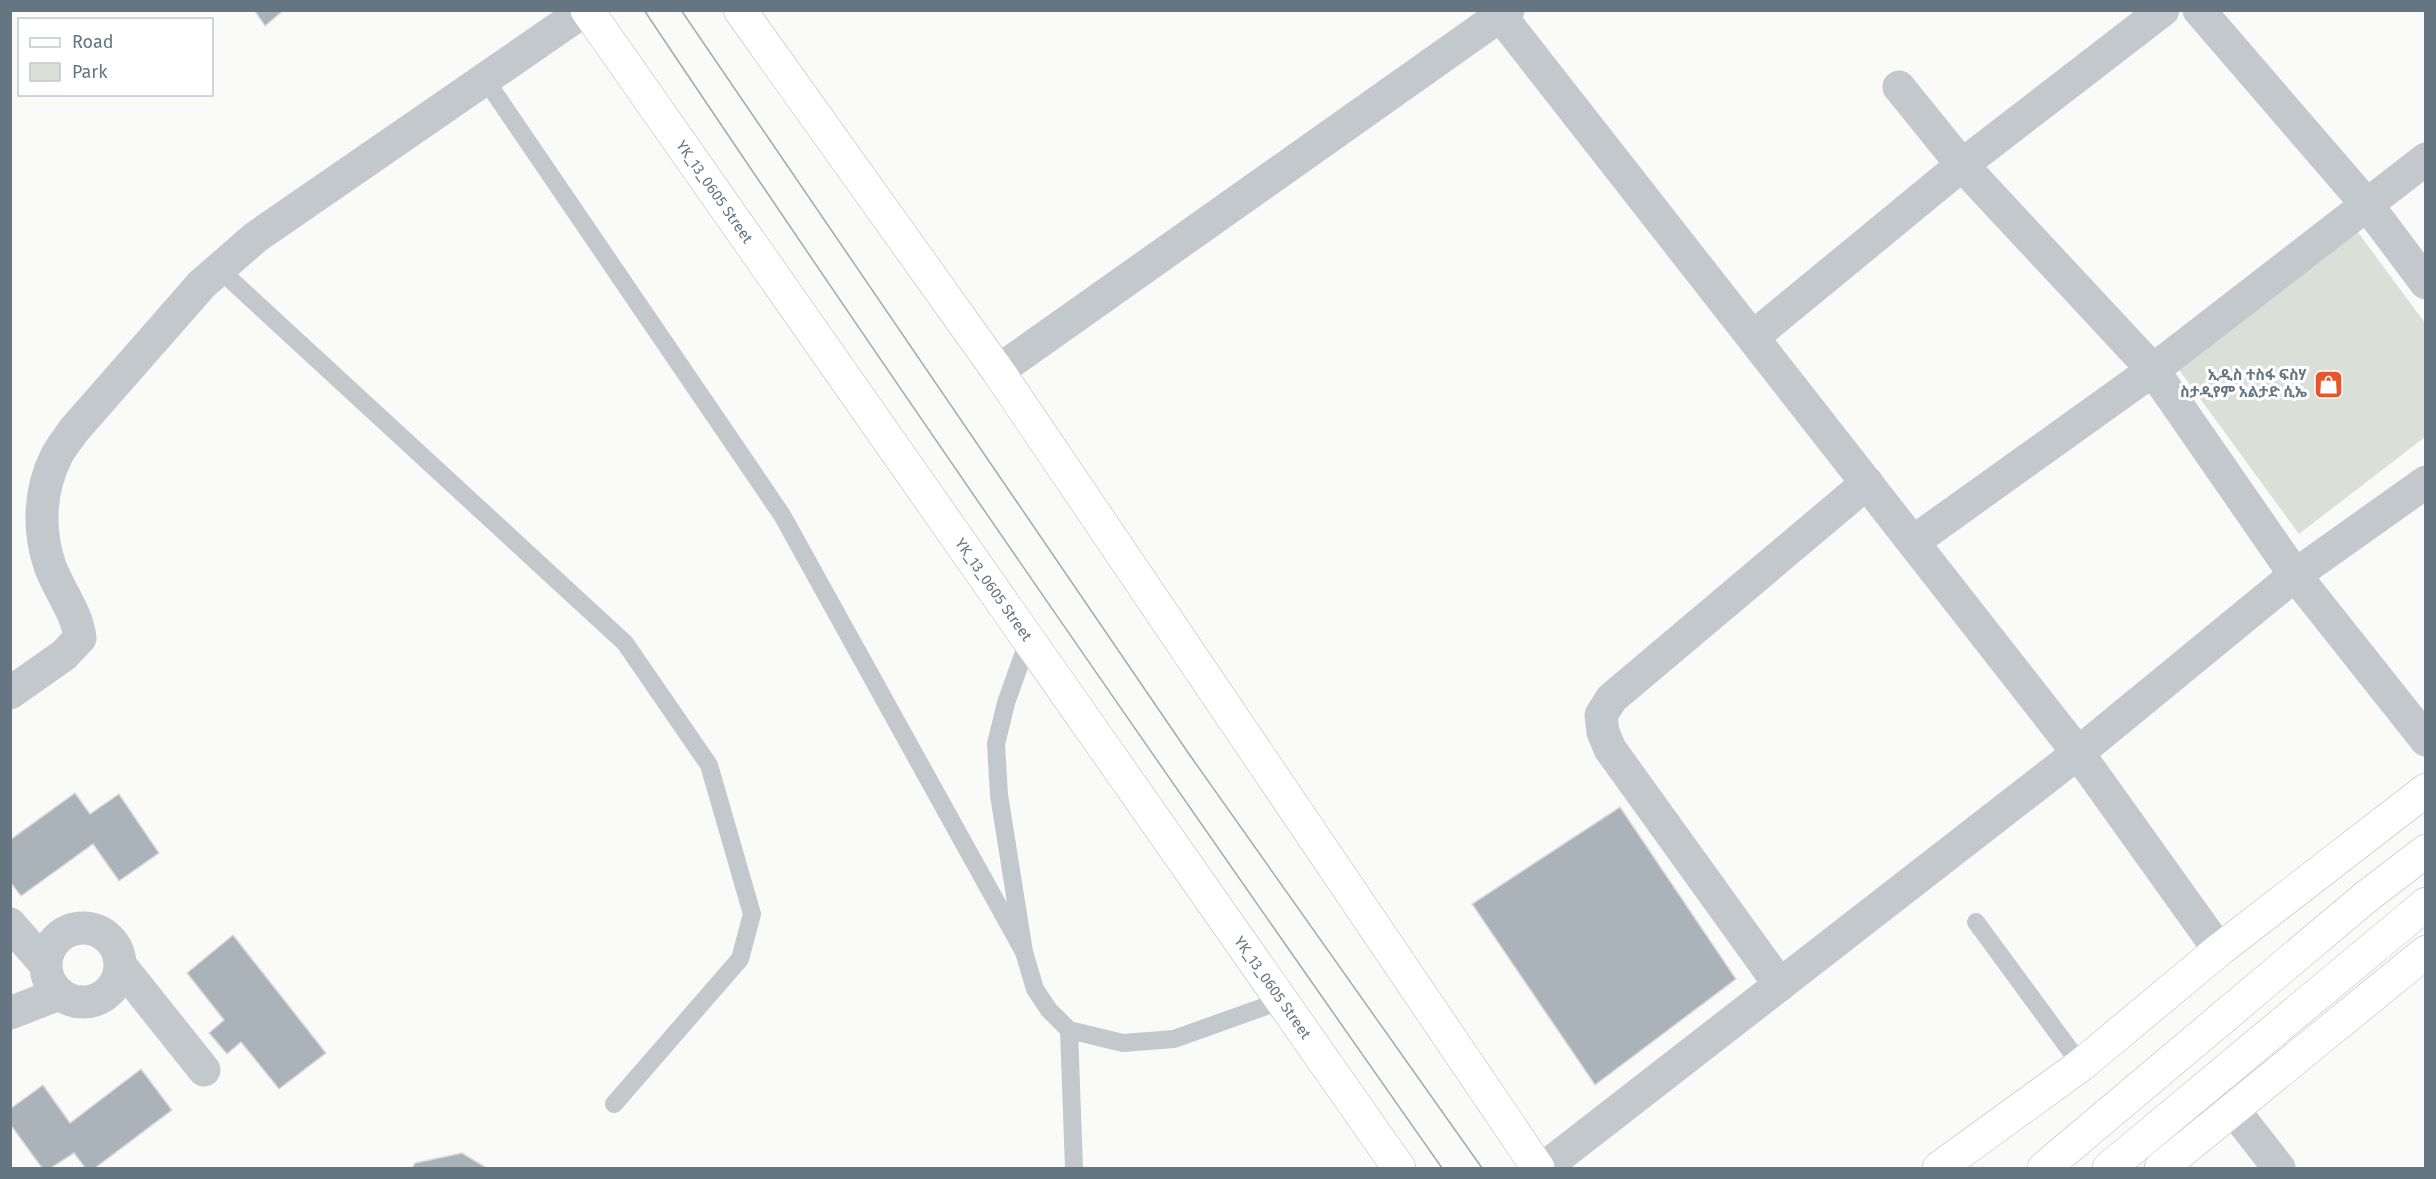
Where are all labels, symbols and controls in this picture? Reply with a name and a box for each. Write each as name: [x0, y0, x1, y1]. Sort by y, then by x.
legend: [18, 18, 213, 96]
text: Road: [72, 31, 114, 53]
text: Park: [72, 61, 108, 83]
street label: YK_13_0605 Street: [672, 137, 757, 247]
place label: ኢዲስ ተስፋ ፍስሃ ስታዲየም አልታድ ሲኤ: [2180, 366, 2308, 401]
shop icon: ኢዲስ ተስፋ ፍስሃ ስታዲየም አልታድ ሲኤ: [2312, 368, 2344, 400]
street label: YK_13_0605 Street: [951, 535, 1036, 645]
street label: YK_13_0605 Street: [1230, 933, 1315, 1043]

